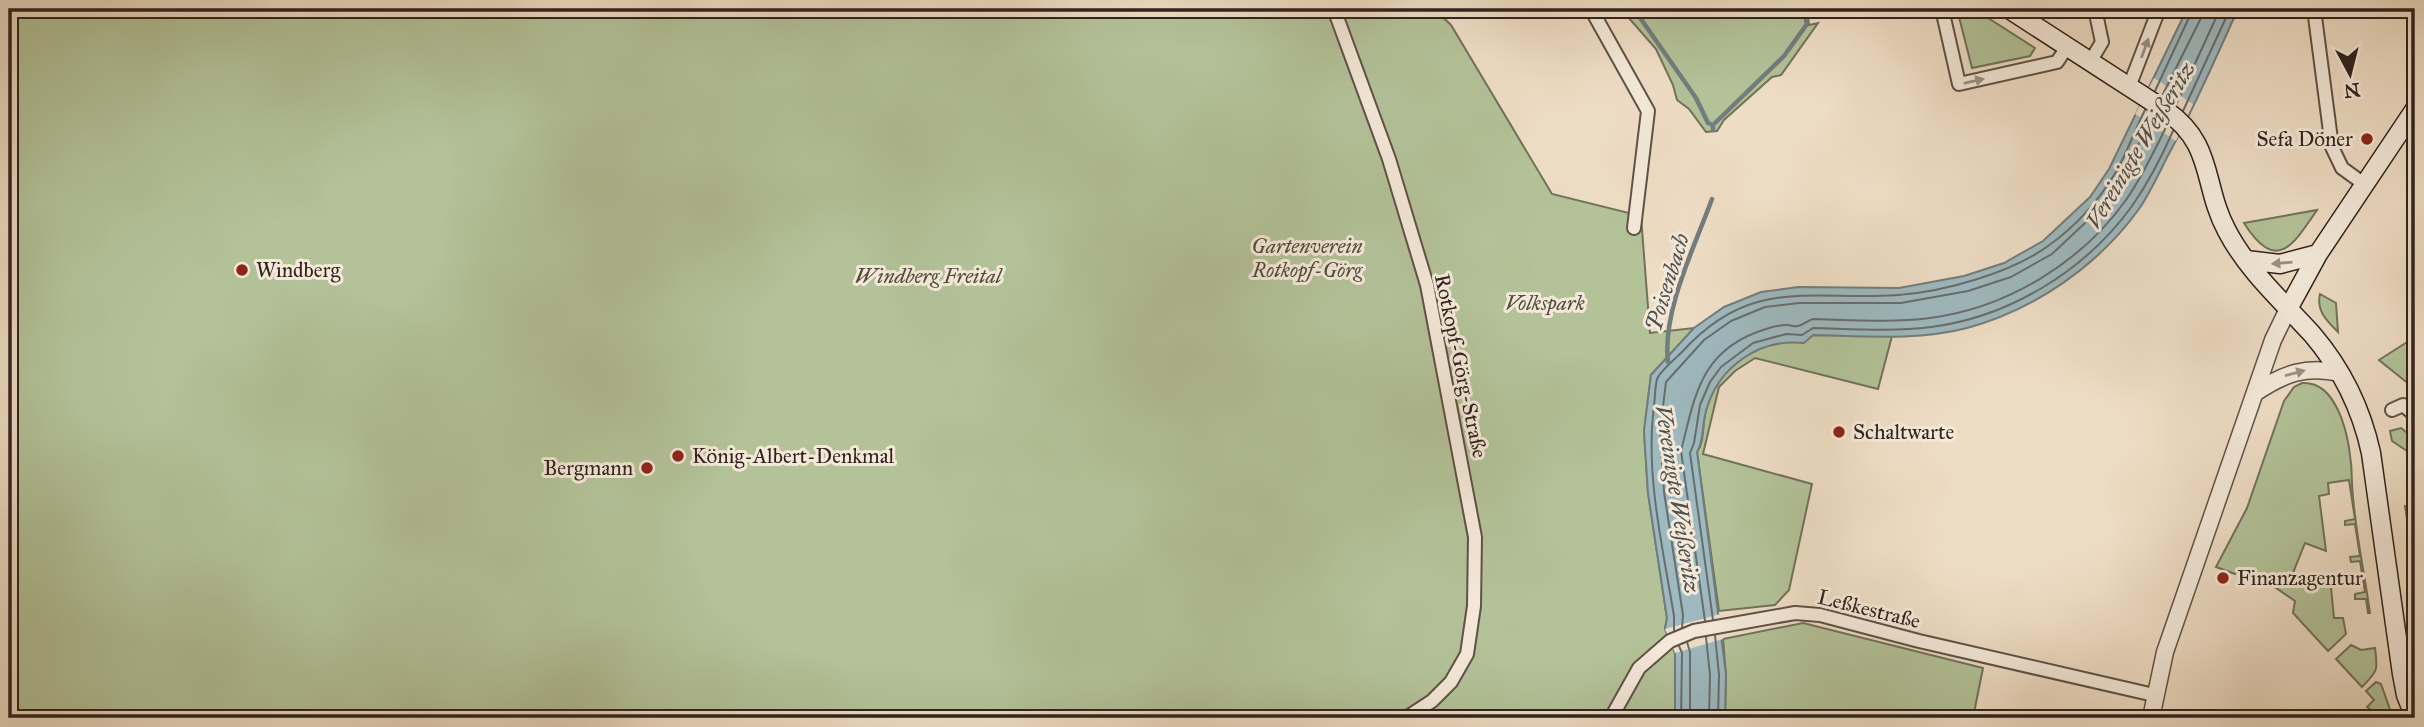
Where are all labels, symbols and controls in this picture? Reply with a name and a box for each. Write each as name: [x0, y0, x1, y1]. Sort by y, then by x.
one-way arrow: [2139, 38, 2150, 59]
north arrow: [2316, 38, 2386, 108]
water label: Vereinigte Weißeritz: [2079, 56, 2201, 234]
one-way arrow: [1963, 75, 1985, 86]
text: N: [2343, 78, 2361, 103]
place label: Sefa Döner: [2256, 126, 2353, 152]
marker: Sefa Döner: [2359, 131, 2375, 147]
water label: Poisenbach: [1639, 230, 1695, 334]
park label: Gartenverein Rotkopf-Görg: [1251, 233, 1363, 283]
place label: Windberg: [256, 257, 340, 283]
one-way arrow: [2271, 258, 2293, 269]
marker: Windberg: [234, 262, 250, 278]
park label: Windberg Freital: [855, 263, 1004, 289]
street label: Rotkopf-Görg-Straße: [1429, 272, 1493, 461]
park label: Volkspark: [1505, 290, 1585, 316]
one-way arrow: [2285, 367, 2306, 377]
water label: Vereinigte Weißeritz: [1649, 403, 1707, 595]
place label: Schaltwarte: [1853, 419, 1954, 445]
marker: Schaltwarte: [1831, 424, 1847, 440]
place label: König-Albert-Denkmal: [692, 443, 895, 469]
marker: König-Albert-Denkmal: [670, 448, 686, 464]
place label: Bergmann: [543, 455, 633, 481]
marker: Bergmann: [639, 460, 655, 476]
place label: Finanzagentur: [2237, 565, 2363, 591]
marker: Finanzagentur: [2215, 570, 2231, 586]
street label: Leßkestraße: [1815, 584, 1923, 634]

